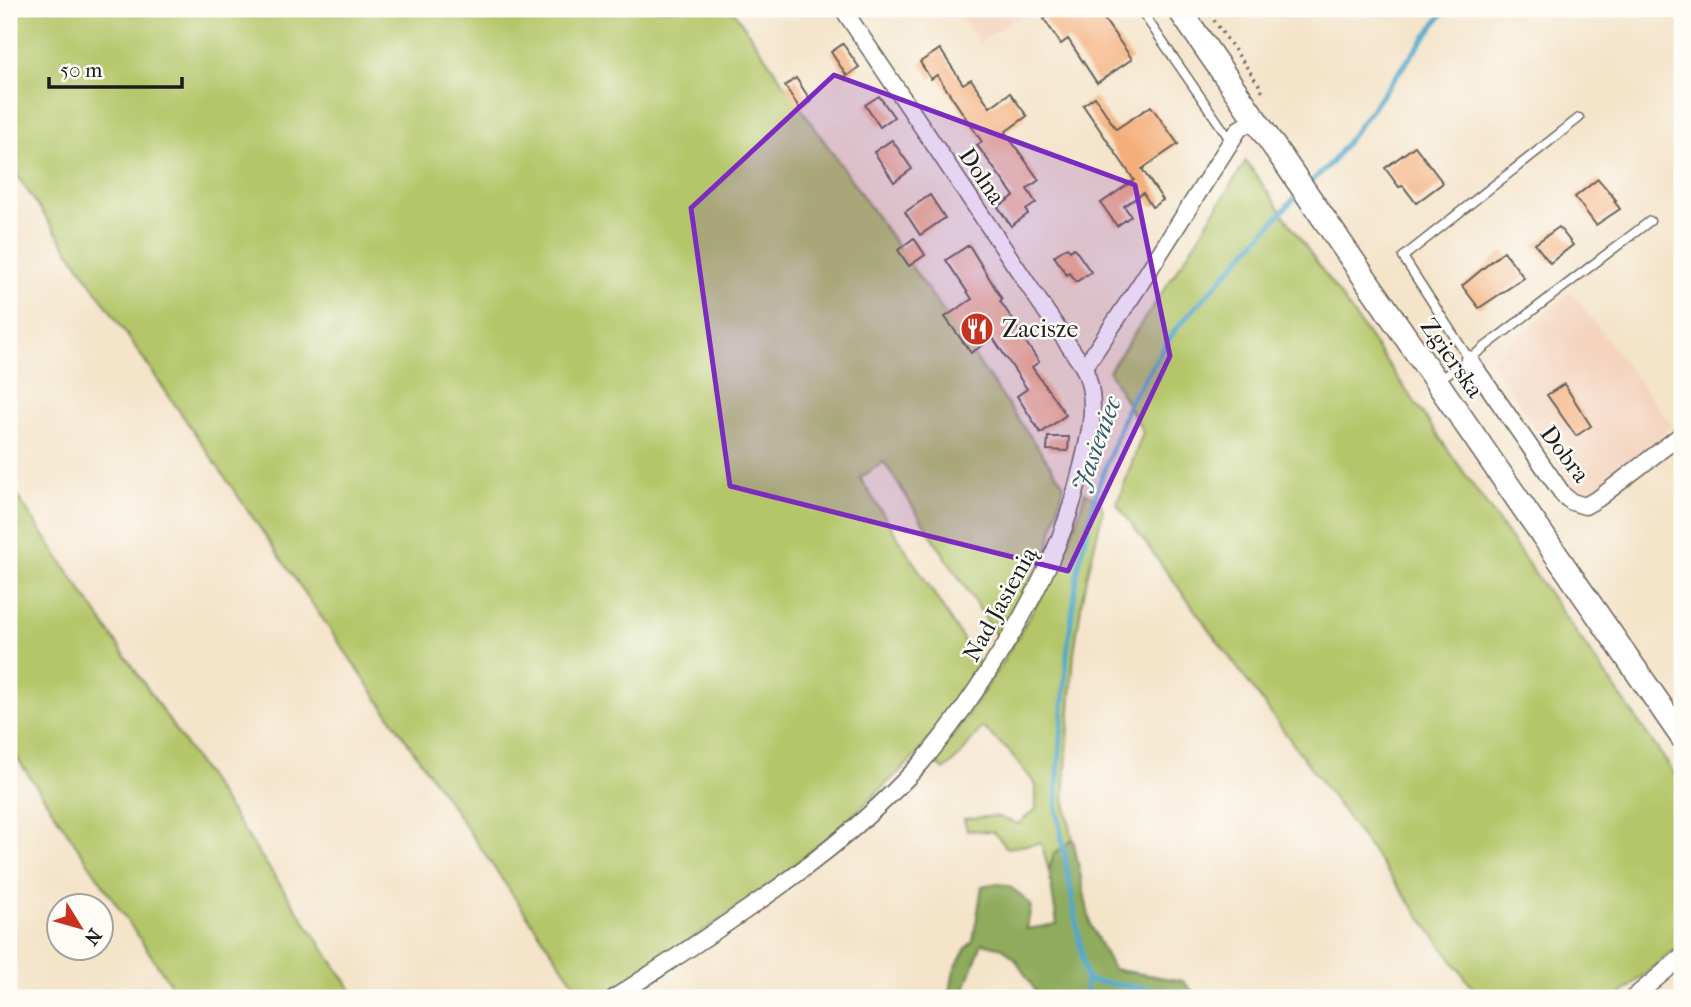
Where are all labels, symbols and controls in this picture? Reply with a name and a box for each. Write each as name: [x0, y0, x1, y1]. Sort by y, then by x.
scale bar: [49, 46, 182, 90]
text: 50 m: [60, 58, 103, 82]
street label: Dolna: [953, 142, 1011, 210]
restaurant icon: Zacisze: [958, 310, 996, 348]
street label: Zgierska: [1415, 313, 1490, 404]
place label: Zacisze: [1002, 315, 1078, 343]
water label: Jasieniec: [1065, 391, 1128, 496]
street label: Dobra: [1535, 420, 1596, 489]
street label: Nad Jasienią: [957, 541, 1044, 667]
north arrow: [46, 892, 116, 962]
text: N: [79, 924, 106, 949]

